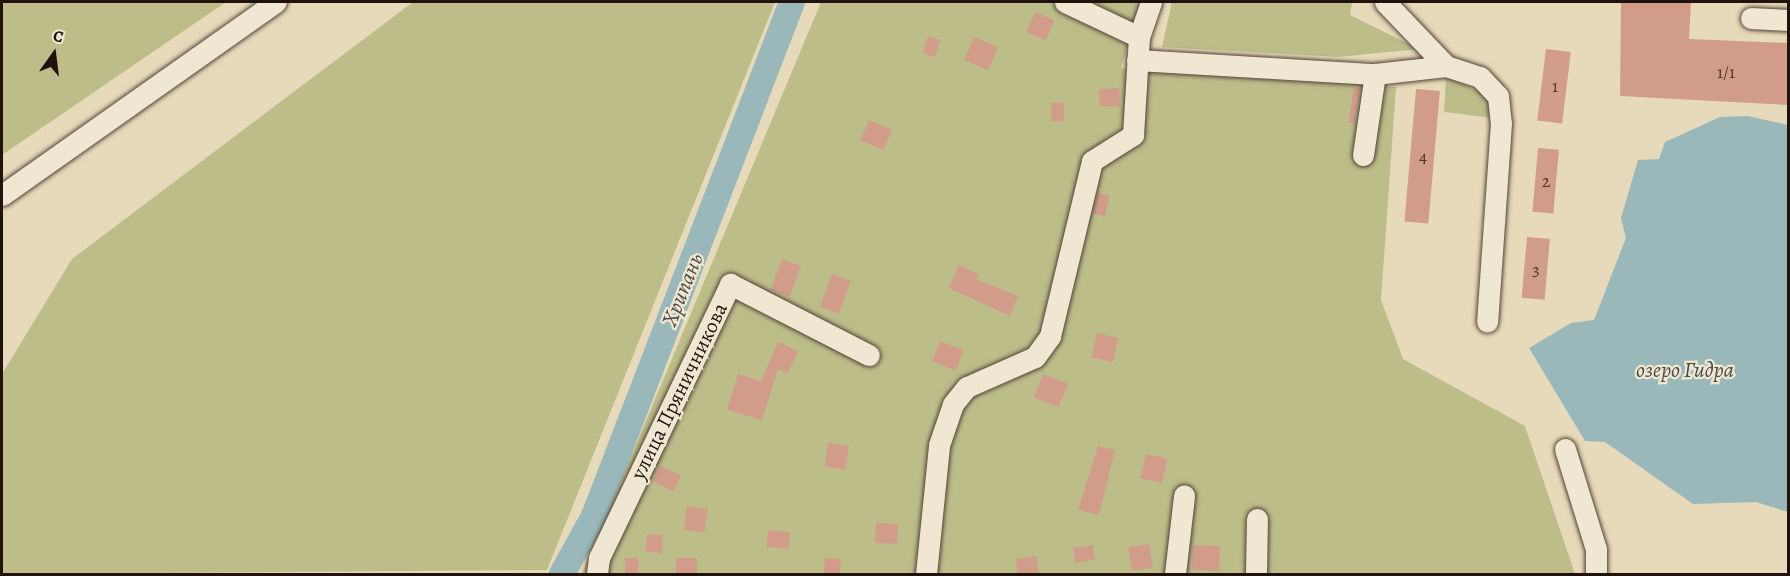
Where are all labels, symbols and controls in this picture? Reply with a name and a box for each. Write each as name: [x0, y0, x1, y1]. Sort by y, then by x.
north arrow: [24, 24, 84, 84]
text: С: [51, 25, 66, 48]
house number: 1/1: [1717, 61, 1735, 83]
house number: 1: [1552, 75, 1558, 97]
house number: 4: [1419, 145, 1427, 167]
house number: 2: [1542, 170, 1550, 192]
water label: Хрипань: [657, 250, 709, 330]
house number: 3: [1532, 258, 1540, 280]
street label: улица Пряничникова: [625, 299, 733, 483]
water label: озеро Гидра: [1636, 358, 1734, 384]

